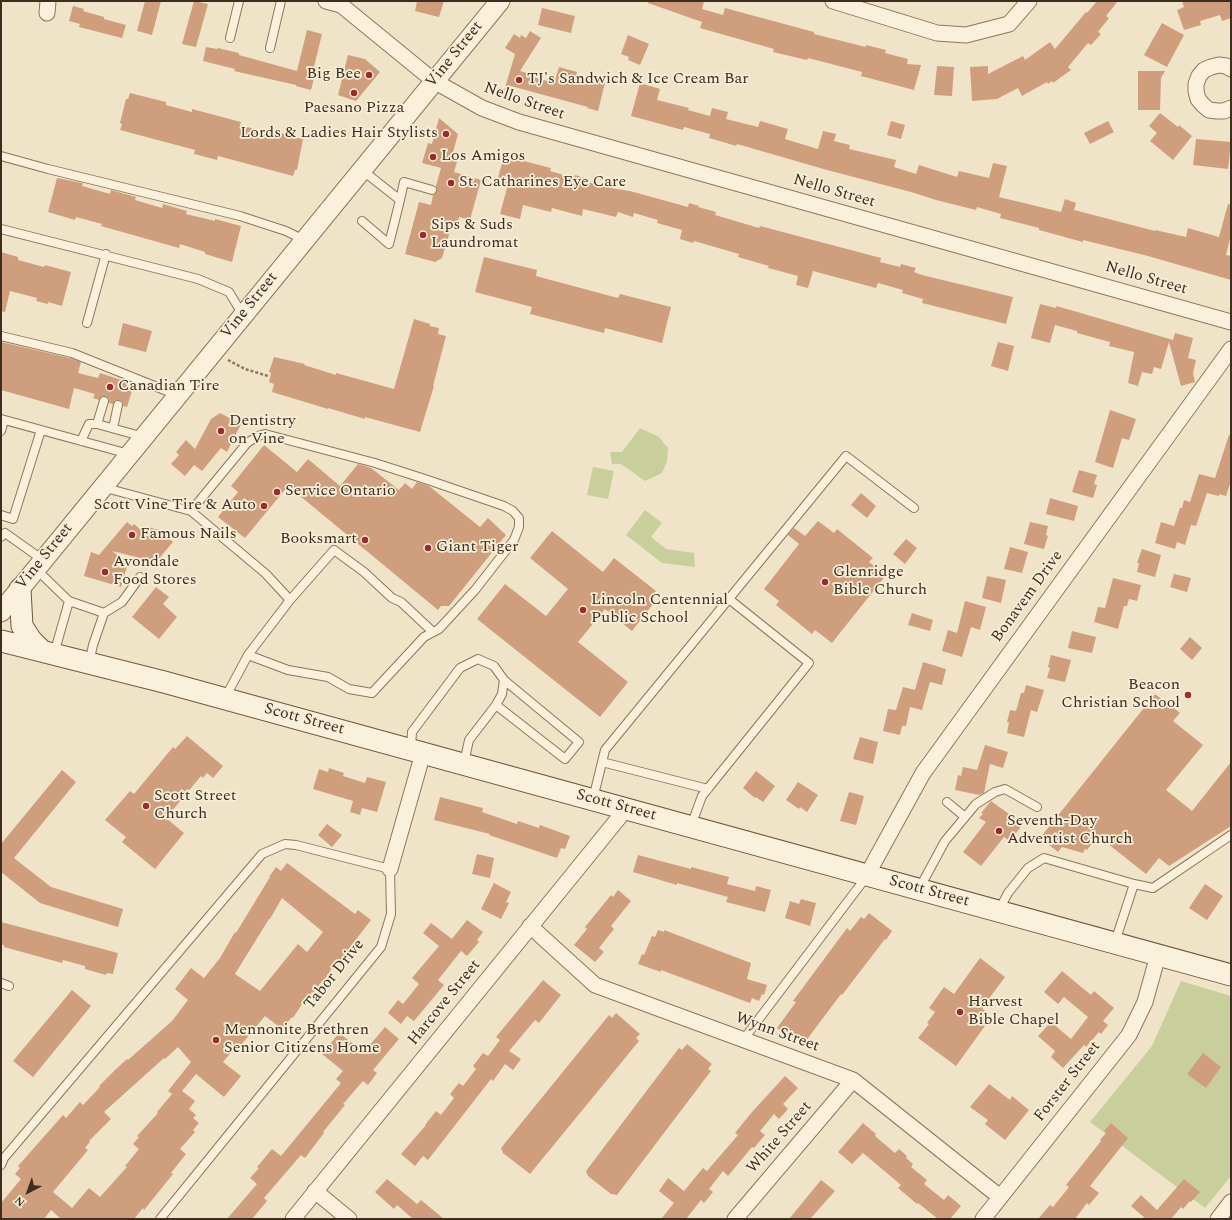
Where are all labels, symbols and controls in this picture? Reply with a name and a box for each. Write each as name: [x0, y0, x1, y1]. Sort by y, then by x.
street label: Vine Street: [422, 18, 488, 92]
place label: Big Bee: [307, 65, 361, 85]
marker: Big Bee: [364, 70, 374, 80]
place label: TJ's Sandwich & Ice Cream Bar: [527, 70, 749, 90]
marker: TJ's Sandwich & Ice Cream Bar: [514, 75, 524, 85]
street label: Nello Street: [481, 79, 567, 125]
marker: Paesano Pizza: [349, 88, 359, 98]
place label: Paesano Pizza: [304, 99, 404, 119]
place label: Lords & Ladies Hair Stylists: [240, 124, 438, 144]
marker: Lords & Ladies Hair Stylists: [441, 129, 451, 139]
place label: Los Amigos: [441, 147, 525, 167]
marker: Los Amigos: [428, 152, 438, 162]
street label: Nello Street: [791, 171, 877, 213]
place label: St. Catharines Eye Care: [459, 173, 626, 193]
marker: St. Catharines Eye Care: [446, 178, 456, 188]
place label: Sips & Suds Laundromat: [431, 216, 518, 254]
marker: Sips & Suds Laundromat: [418, 230, 428, 240]
street label: Nello Street: [1103, 258, 1189, 300]
street label: Vine Street: [217, 269, 283, 343]
place label: Canadian Tire: [118, 377, 219, 397]
marker: Canadian Tire: [105, 382, 115, 392]
place label: Dentistry on Vine: [229, 412, 296, 450]
marker: Dentistry on Vine: [216, 426, 226, 436]
place label: Service Ontario: [285, 482, 396, 502]
marker: Service Ontario: [272, 487, 282, 497]
place label: Scott Vine Tire & Auto: [94, 496, 256, 516]
marker: Scott Vine Tire & Auto: [259, 501, 269, 511]
street label: Vine Street: [12, 520, 78, 594]
place label: Famous Nails: [140, 525, 237, 545]
marker: Famous Nails: [127, 530, 137, 540]
place label: Booksmart: [280, 530, 357, 550]
marker: Booksmart: [360, 535, 370, 545]
place label: Giant Tiger: [436, 538, 519, 558]
marker: Giant Tiger: [423, 543, 433, 553]
street label: Bonavem Drive: [988, 547, 1068, 647]
place label: Avondale Food Stores: [113, 553, 197, 591]
place label: Glenridge Bible Church: [833, 563, 927, 601]
marker: Avondale Food Stores: [100, 567, 110, 577]
marker: Glenridge Bible Church: [820, 577, 830, 587]
place label: Lincoln Centennial Public School: [591, 591, 728, 629]
marker: Lincoln Centennial Public School: [578, 605, 588, 615]
place label: Beacon Christian School: [1061, 676, 1180, 714]
marker: Beacon Christian School: [1183, 690, 1193, 700]
street label: Scott Street: [262, 700, 346, 740]
street label: Scott Street: [574, 786, 658, 826]
place label: Scott Street Church: [154, 787, 236, 825]
marker: Scott Street Church: [141, 801, 151, 811]
place label: Seventh-Day Adventist Church: [1007, 812, 1133, 850]
marker: Seventh-Day Adventist Church: [994, 826, 1004, 836]
street label: Scott Street: [887, 872, 971, 912]
street label: Tabor Drive: [301, 936, 369, 1014]
street label: Harcove Street: [405, 956, 485, 1050]
place label: Harvest Bible Chapel: [968, 993, 1059, 1031]
marker: Harvest Bible Chapel: [955, 1007, 965, 1017]
street label: Wynn Street: [732, 1009, 822, 1057]
place label: Mennonite Brethren Senior Citizens Home: [224, 1021, 380, 1059]
marker: Mennonite Brethren Senior Citizens Home: [211, 1035, 221, 1045]
street label: Forster Street: [1031, 1038, 1105, 1126]
street label: White Street: [743, 1098, 817, 1178]
north arrow: [8, 1172, 48, 1212]
text: N: [11, 1192, 29, 1211]

